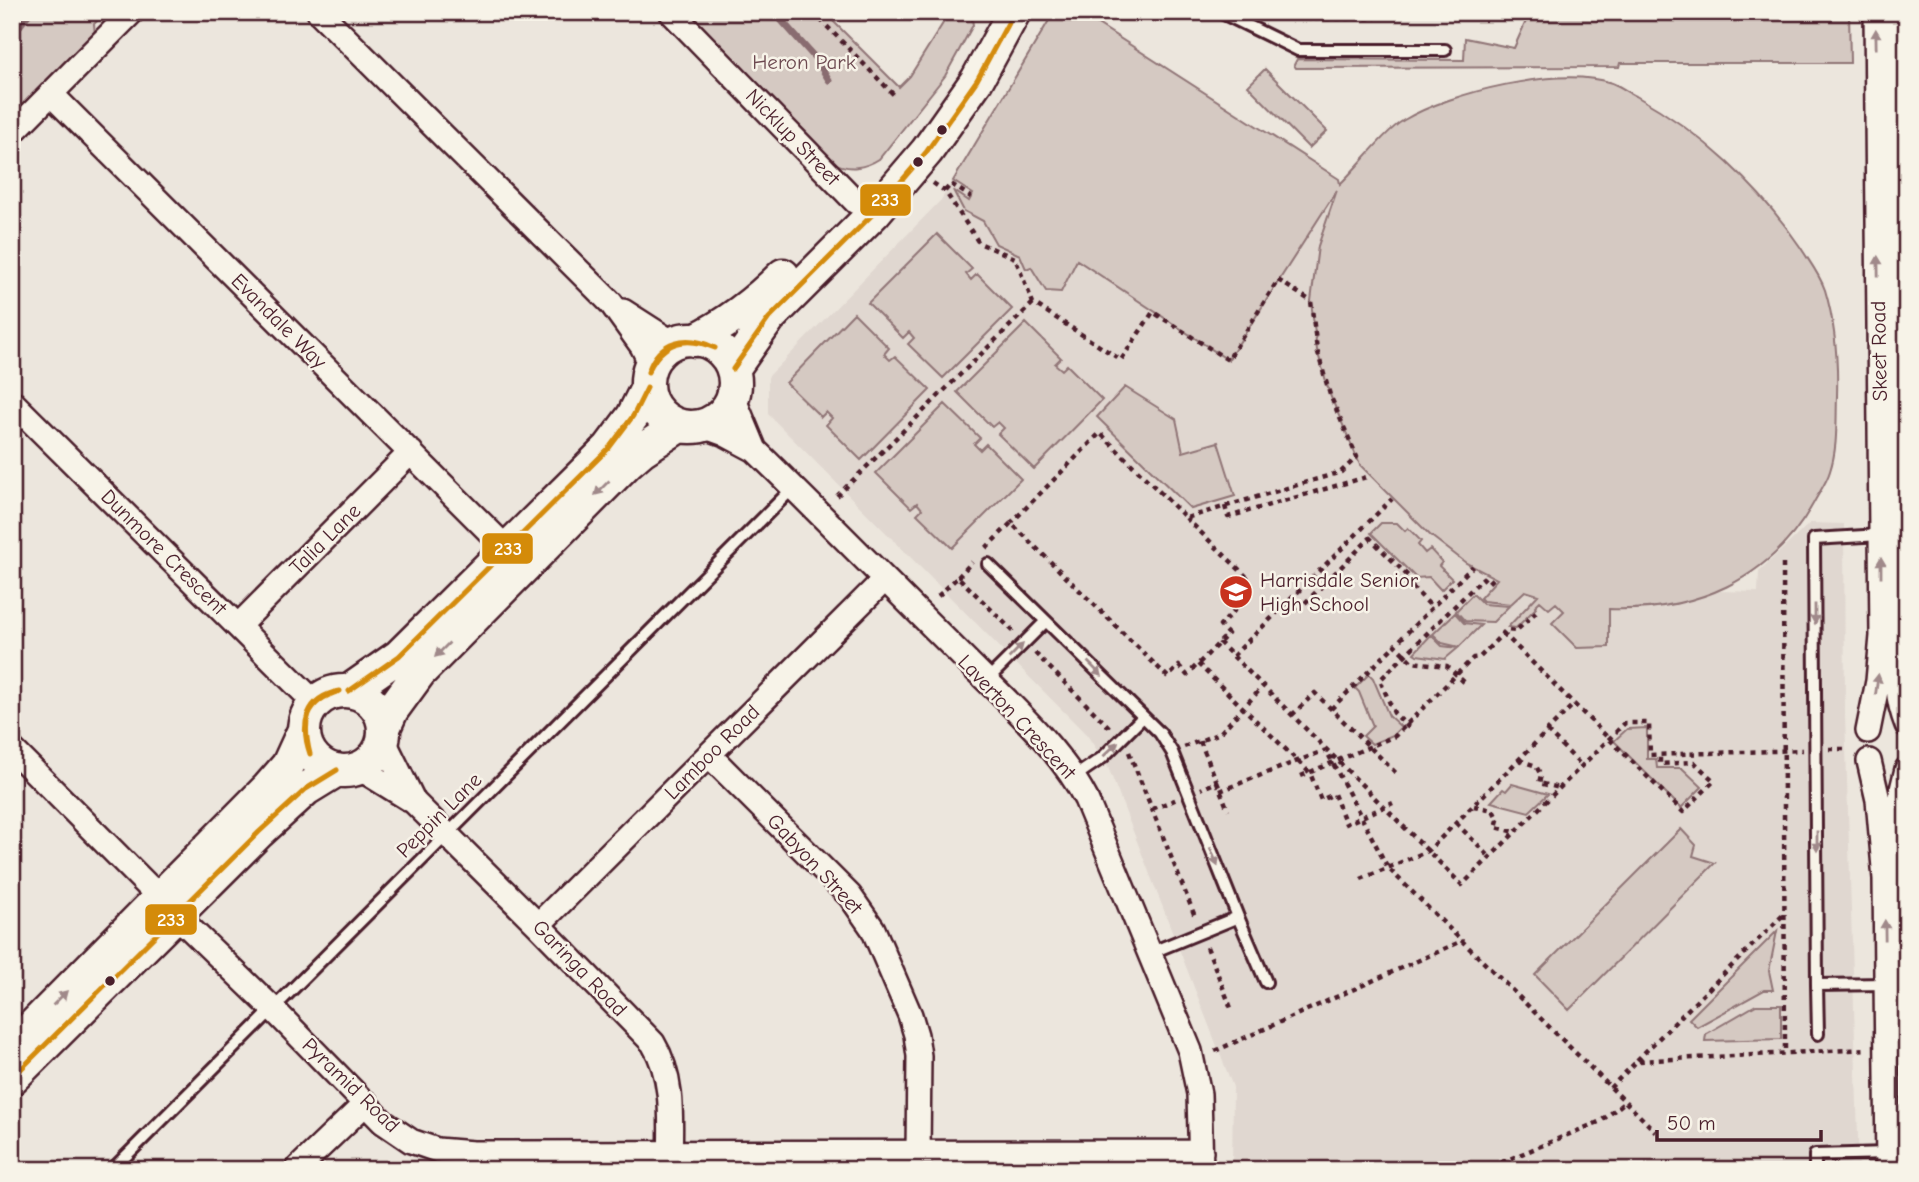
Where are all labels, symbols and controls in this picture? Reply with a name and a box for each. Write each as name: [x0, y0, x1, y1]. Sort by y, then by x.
one-way arrow: [1870, 28, 1882, 50]
park label: Heron Park: [752, 50, 856, 74]
street label: Nicklup Street: [741, 84, 846, 191]
unlabelled marker: [935, 123, 949, 137]
unlabelled marker: [911, 155, 925, 169]
line badge: 233: [859, 183, 912, 217]
text: 233: [871, 189, 899, 211]
one-way arrow: [1872, 255, 1884, 277]
street label: Evandale Way: [226, 268, 332, 374]
street label: Skeet Road: [1866, 300, 1892, 402]
one-way arrow: [593, 480, 610, 497]
street label: Dunmore Crescent: [96, 484, 233, 621]
street label: Talia Lane: [285, 499, 365, 579]
line badge: 233: [481, 532, 534, 565]
text: 233: [494, 538, 522, 560]
one-way arrow: [1875, 556, 1887, 578]
place label: Harrisdale Senior High School: [1260, 568, 1419, 616]
school or university icon: Harrisdale Senior High School: [1217, 573, 1255, 611]
one-way arrow: [1809, 603, 1821, 625]
one-way arrow: [434, 641, 450, 658]
one-way arrow: [1008, 642, 1025, 659]
street label: Laverton Crescent: [953, 650, 1082, 785]
one-way arrow: [1086, 660, 1103, 677]
one-way arrow: [1872, 673, 1883, 695]
street label: Lamboo Road: [660, 700, 764, 804]
one-way arrow: [1103, 741, 1119, 757]
street label: Peppin Lane: [392, 768, 486, 862]
street label: Gabyon Street: [762, 809, 868, 920]
one-way arrow: [1811, 830, 1823, 852]
one-way arrow: [1209, 847, 1220, 868]
line badge: 233: [144, 903, 198, 936]
text: 233: [157, 909, 185, 931]
street label: Garinga Road: [528, 915, 632, 1021]
one-way arrow: [1880, 919, 1891, 941]
unlabelled marker: [103, 974, 117, 988]
one-way arrow: [52, 990, 69, 1007]
street label: Pyramid Road: [298, 1033, 404, 1137]
scale bar: [1657, 1098, 1821, 1142]
text: 50 m: [1667, 1111, 1716, 1135]

